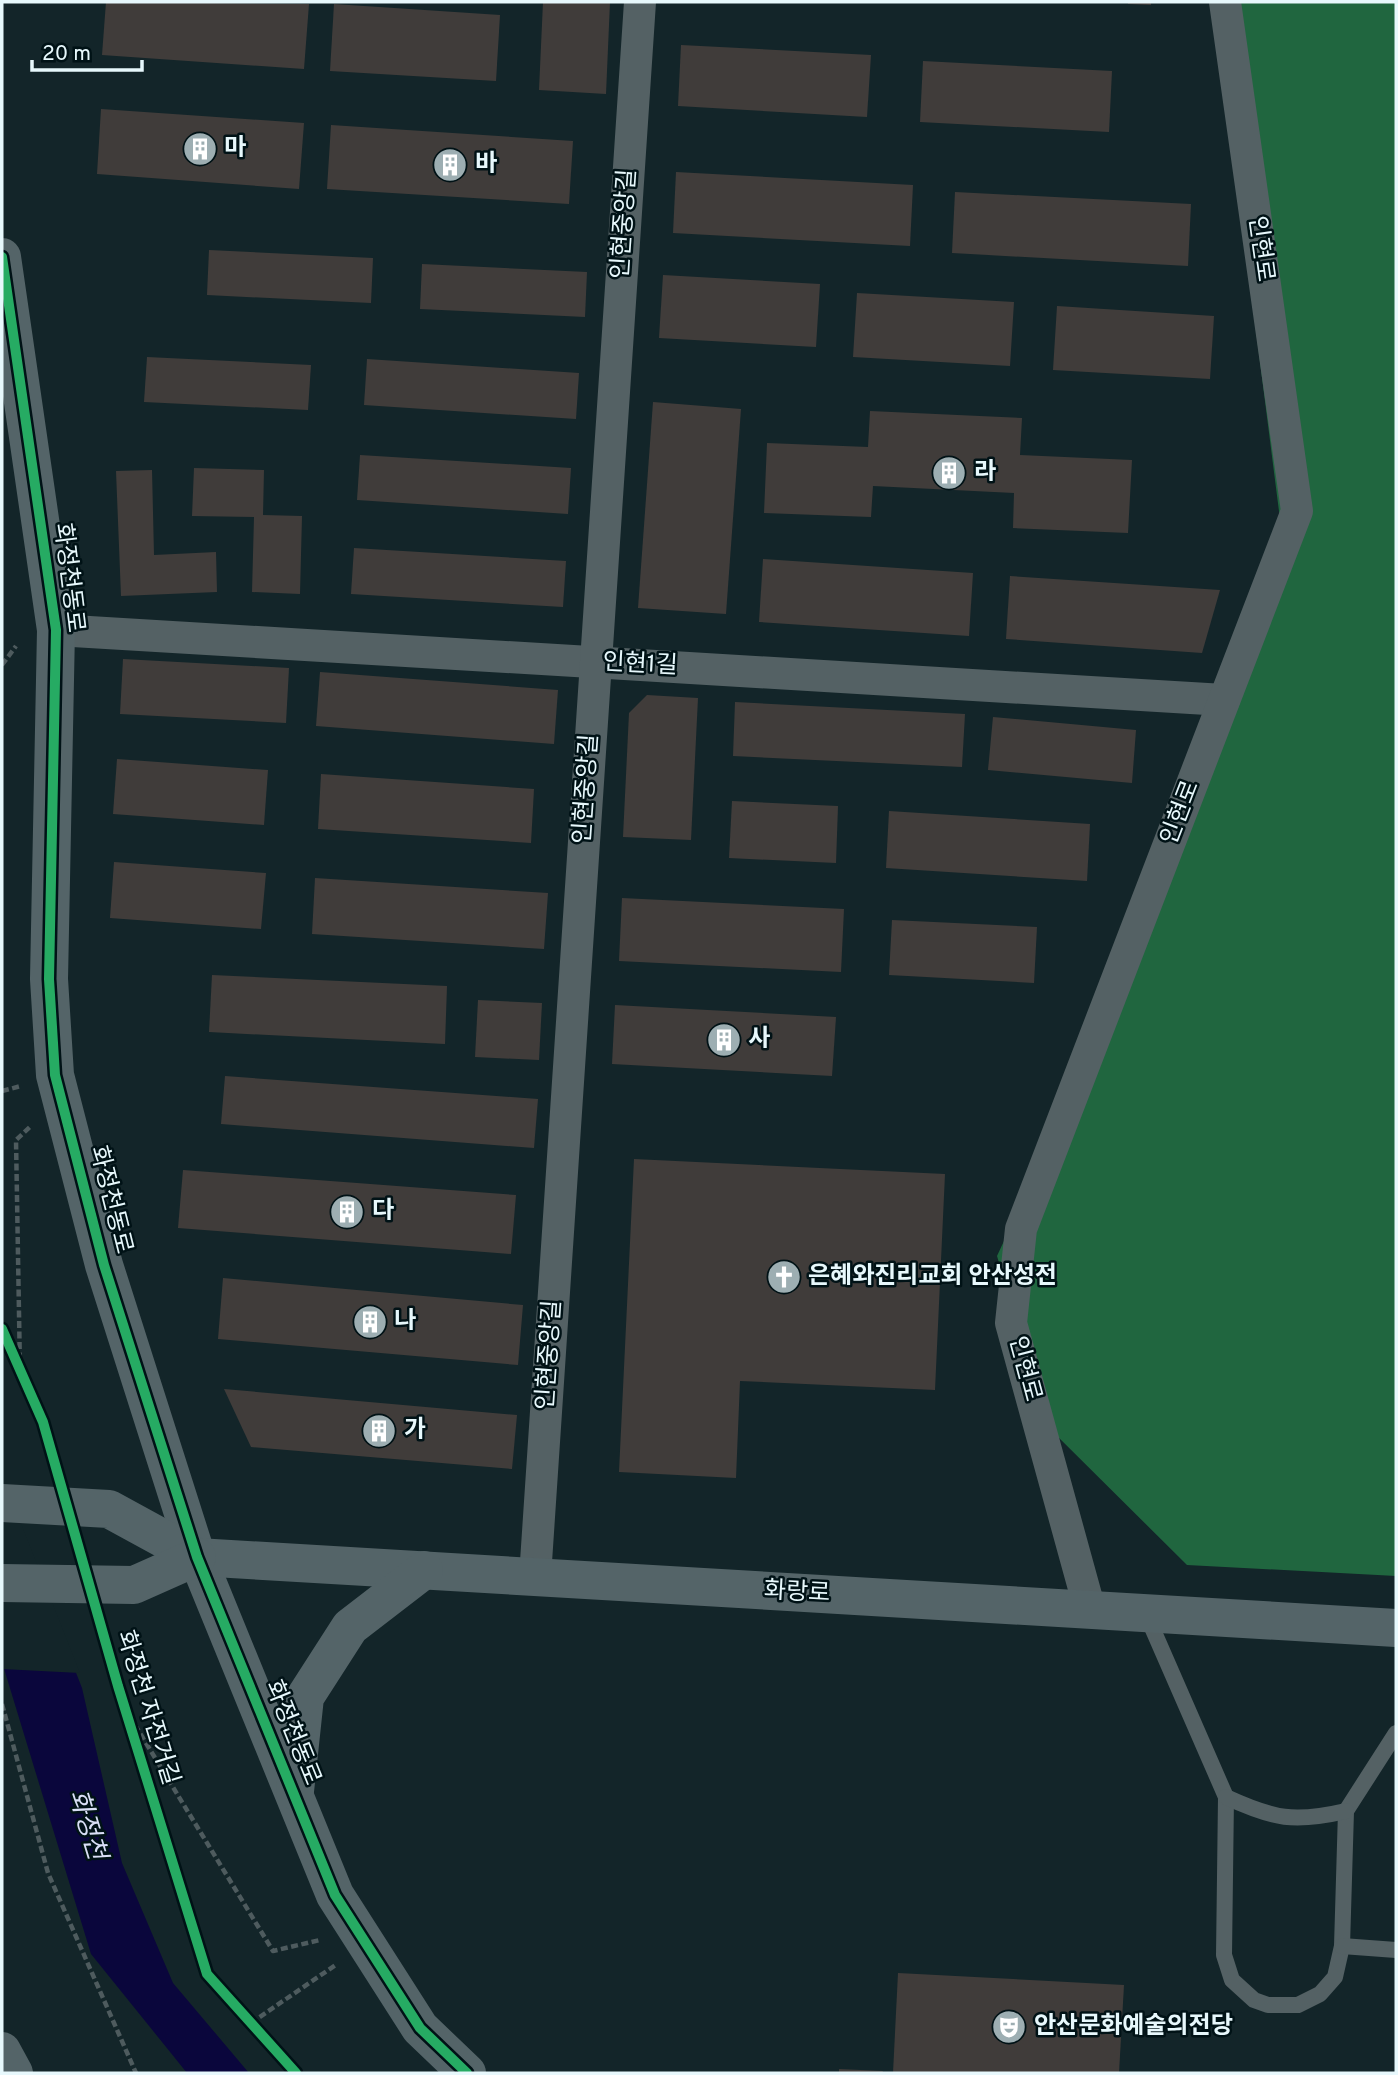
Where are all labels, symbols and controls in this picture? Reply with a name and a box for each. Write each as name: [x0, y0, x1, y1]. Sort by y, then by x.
scale bar: [32, 28, 142, 72]
text: 20 m: [42, 41, 91, 68]
building icon: 마: [181, 130, 219, 168]
place label: 마: [224, 134, 246, 164]
building icon: 바: [431, 146, 469, 184]
place label: 바: [475, 150, 497, 180]
street label: 인현중앙길: [606, 168, 644, 280]
street label: 인현로: [1241, 214, 1279, 284]
building icon: 라: [930, 454, 968, 492]
place label: 라: [974, 458, 996, 488]
street label: 화정천동로: [46, 521, 90, 635]
street label: 인현1길: [602, 648, 678, 682]
street label: 인현중앙길: [568, 733, 606, 845]
street label: 인현로: [1155, 777, 1207, 849]
building icon: 사: [705, 1021, 743, 1059]
place label: 사: [748, 1025, 770, 1055]
street label: 화정천동로: [82, 1143, 138, 1257]
building icon: 다: [328, 1193, 366, 1231]
place label: 다: [372, 1197, 394, 1227]
church icon: 은혜와진리교회 안산성전: [765, 1258, 803, 1296]
place label: 은혜와진리교회 안산성전: [808, 1262, 1057, 1292]
street label: 인현중앙길: [531, 1299, 569, 1411]
building icon: 나: [351, 1303, 389, 1341]
place label: 나: [394, 1307, 416, 1337]
street label: 인현로: [1001, 1333, 1047, 1405]
building icon: 가: [360, 1412, 398, 1450]
place label: 가: [404, 1416, 426, 1446]
street label: 화랑로: [763, 1576, 831, 1610]
street label: 화정천 자전거길: [109, 1627, 185, 1789]
street label: 화정천동로: [257, 1676, 327, 1790]
water label: 화정천: [60, 1786, 113, 1867]
theatre icon: 안산문화예술의전당: [990, 2008, 1028, 2046]
place label: 안산문화예술의전당: [1034, 2012, 1233, 2042]

